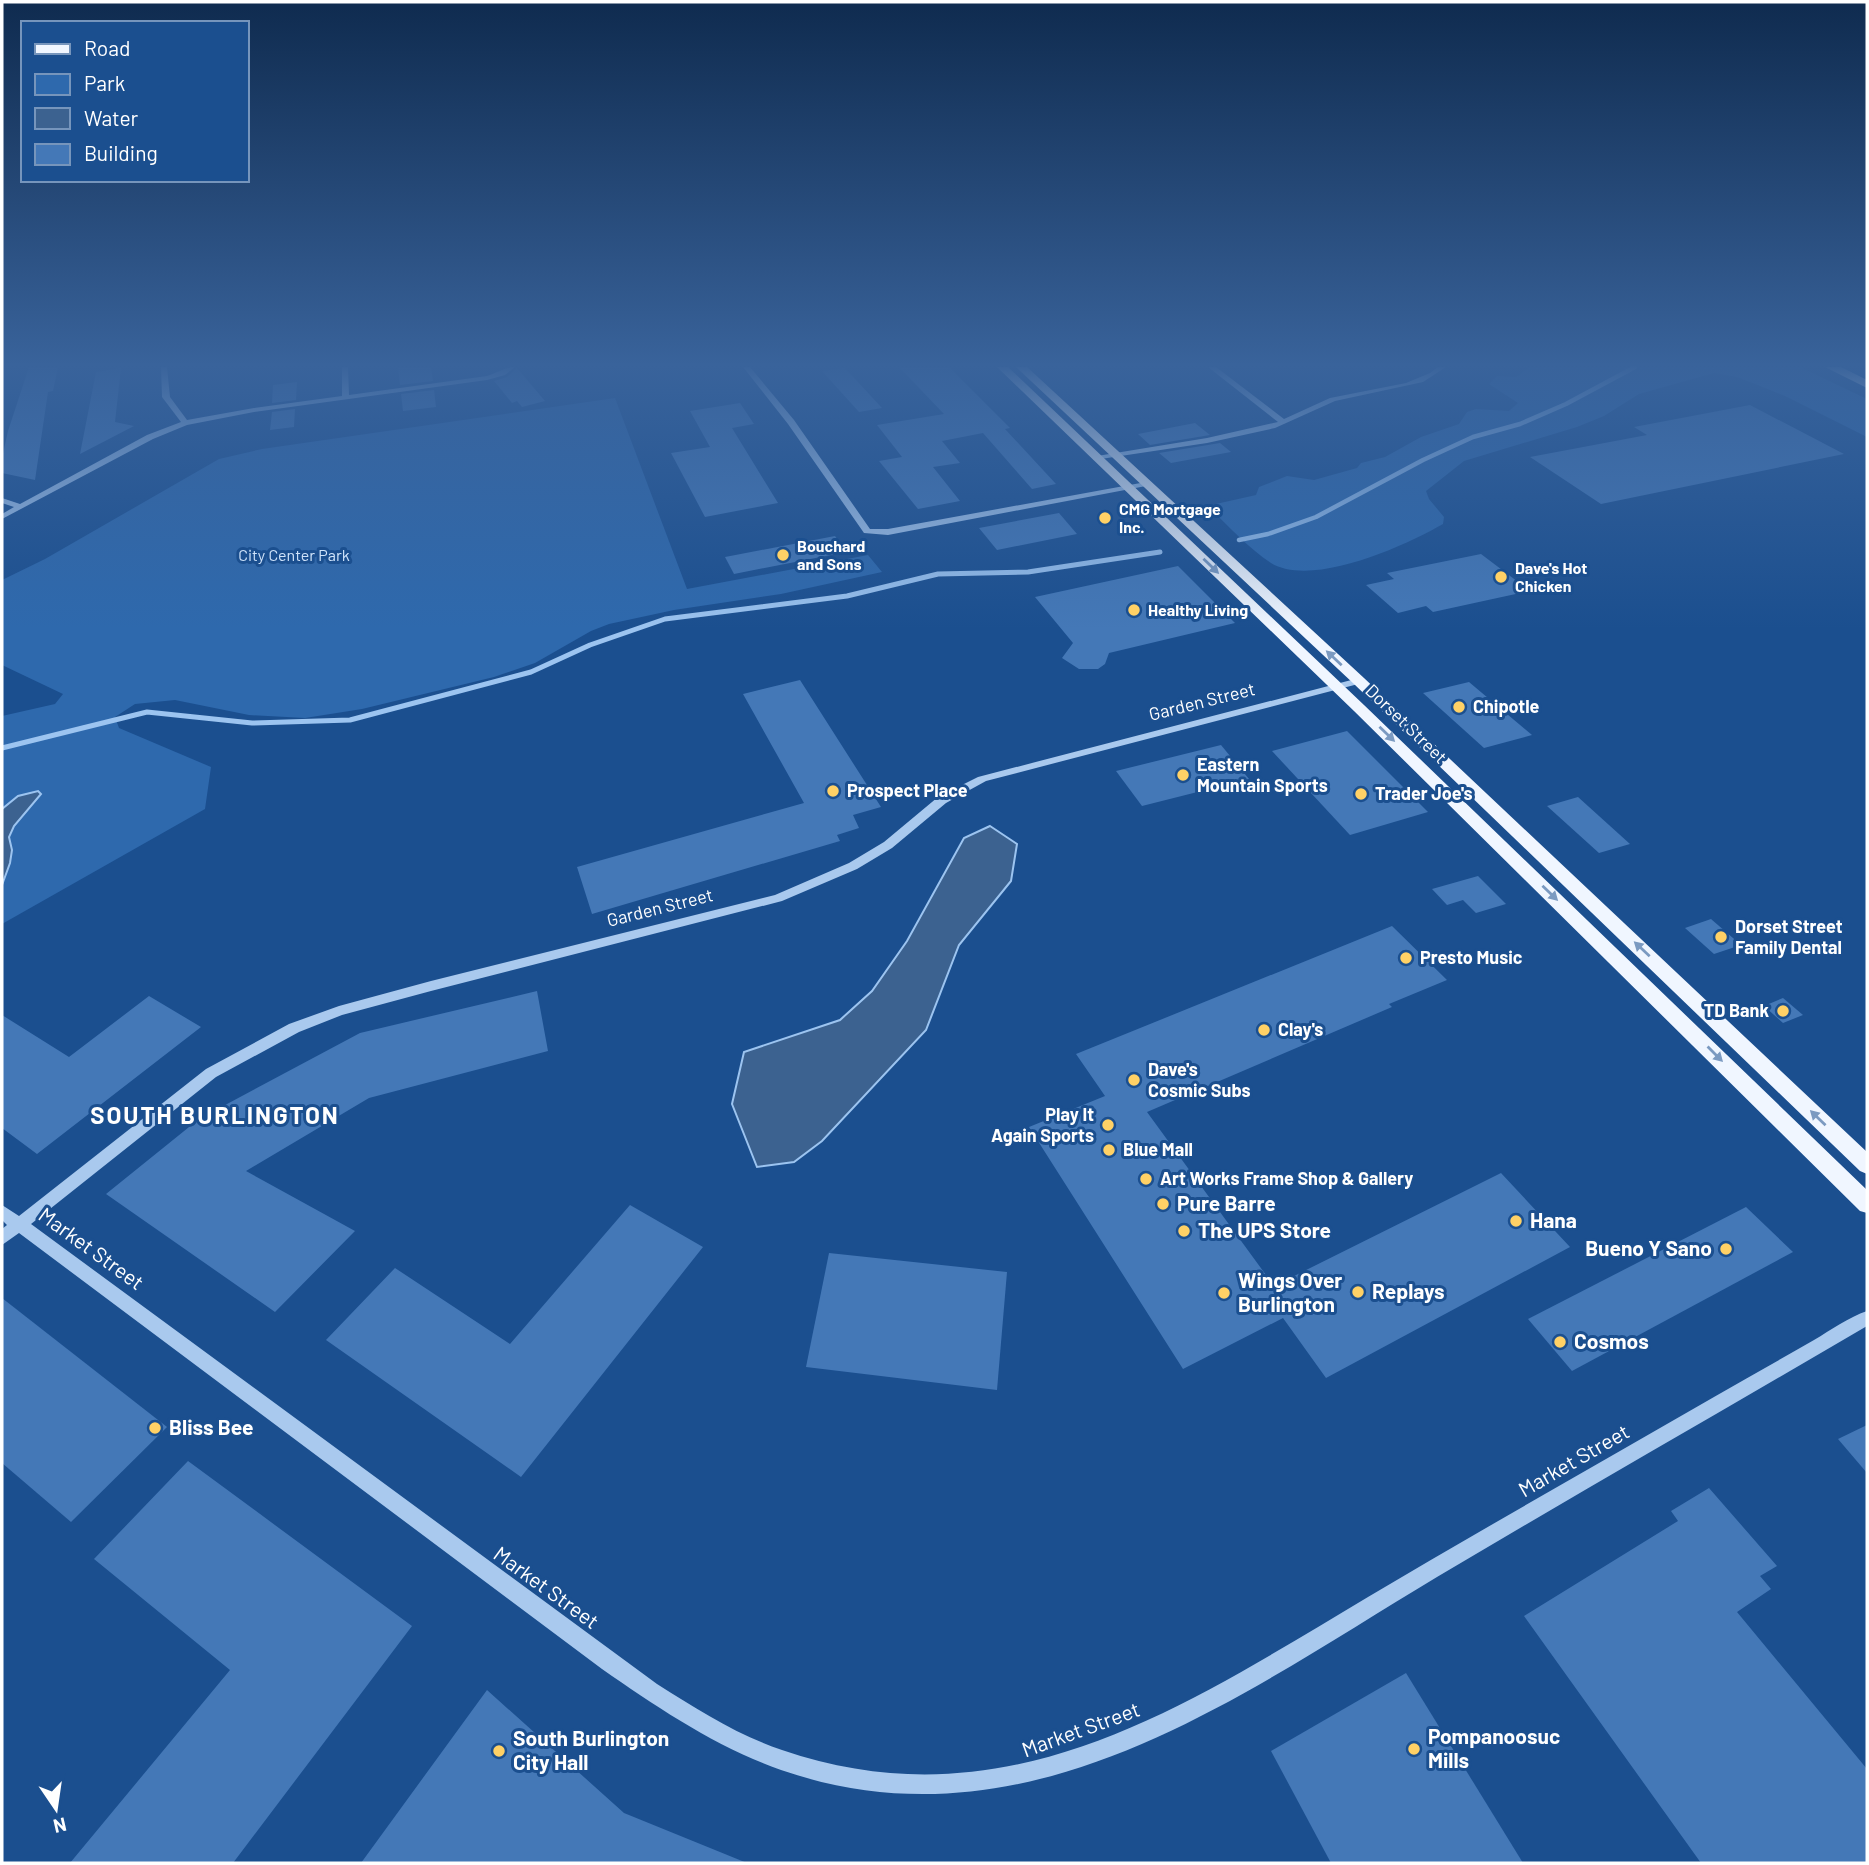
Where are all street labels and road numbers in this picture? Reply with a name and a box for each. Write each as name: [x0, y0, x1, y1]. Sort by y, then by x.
street label: Garden Street: [1146, 677, 1257, 725]
street label: Dorset Street: [1361, 679, 1452, 768]
street label: Garden Street: [604, 883, 715, 931]
street label: Market Street: [34, 1201, 149, 1294]
street label: Market Street: [1513, 1418, 1633, 1501]
street label: Market Street: [489, 1540, 604, 1633]
street label: Market Street: [1018, 1696, 1143, 1761]

